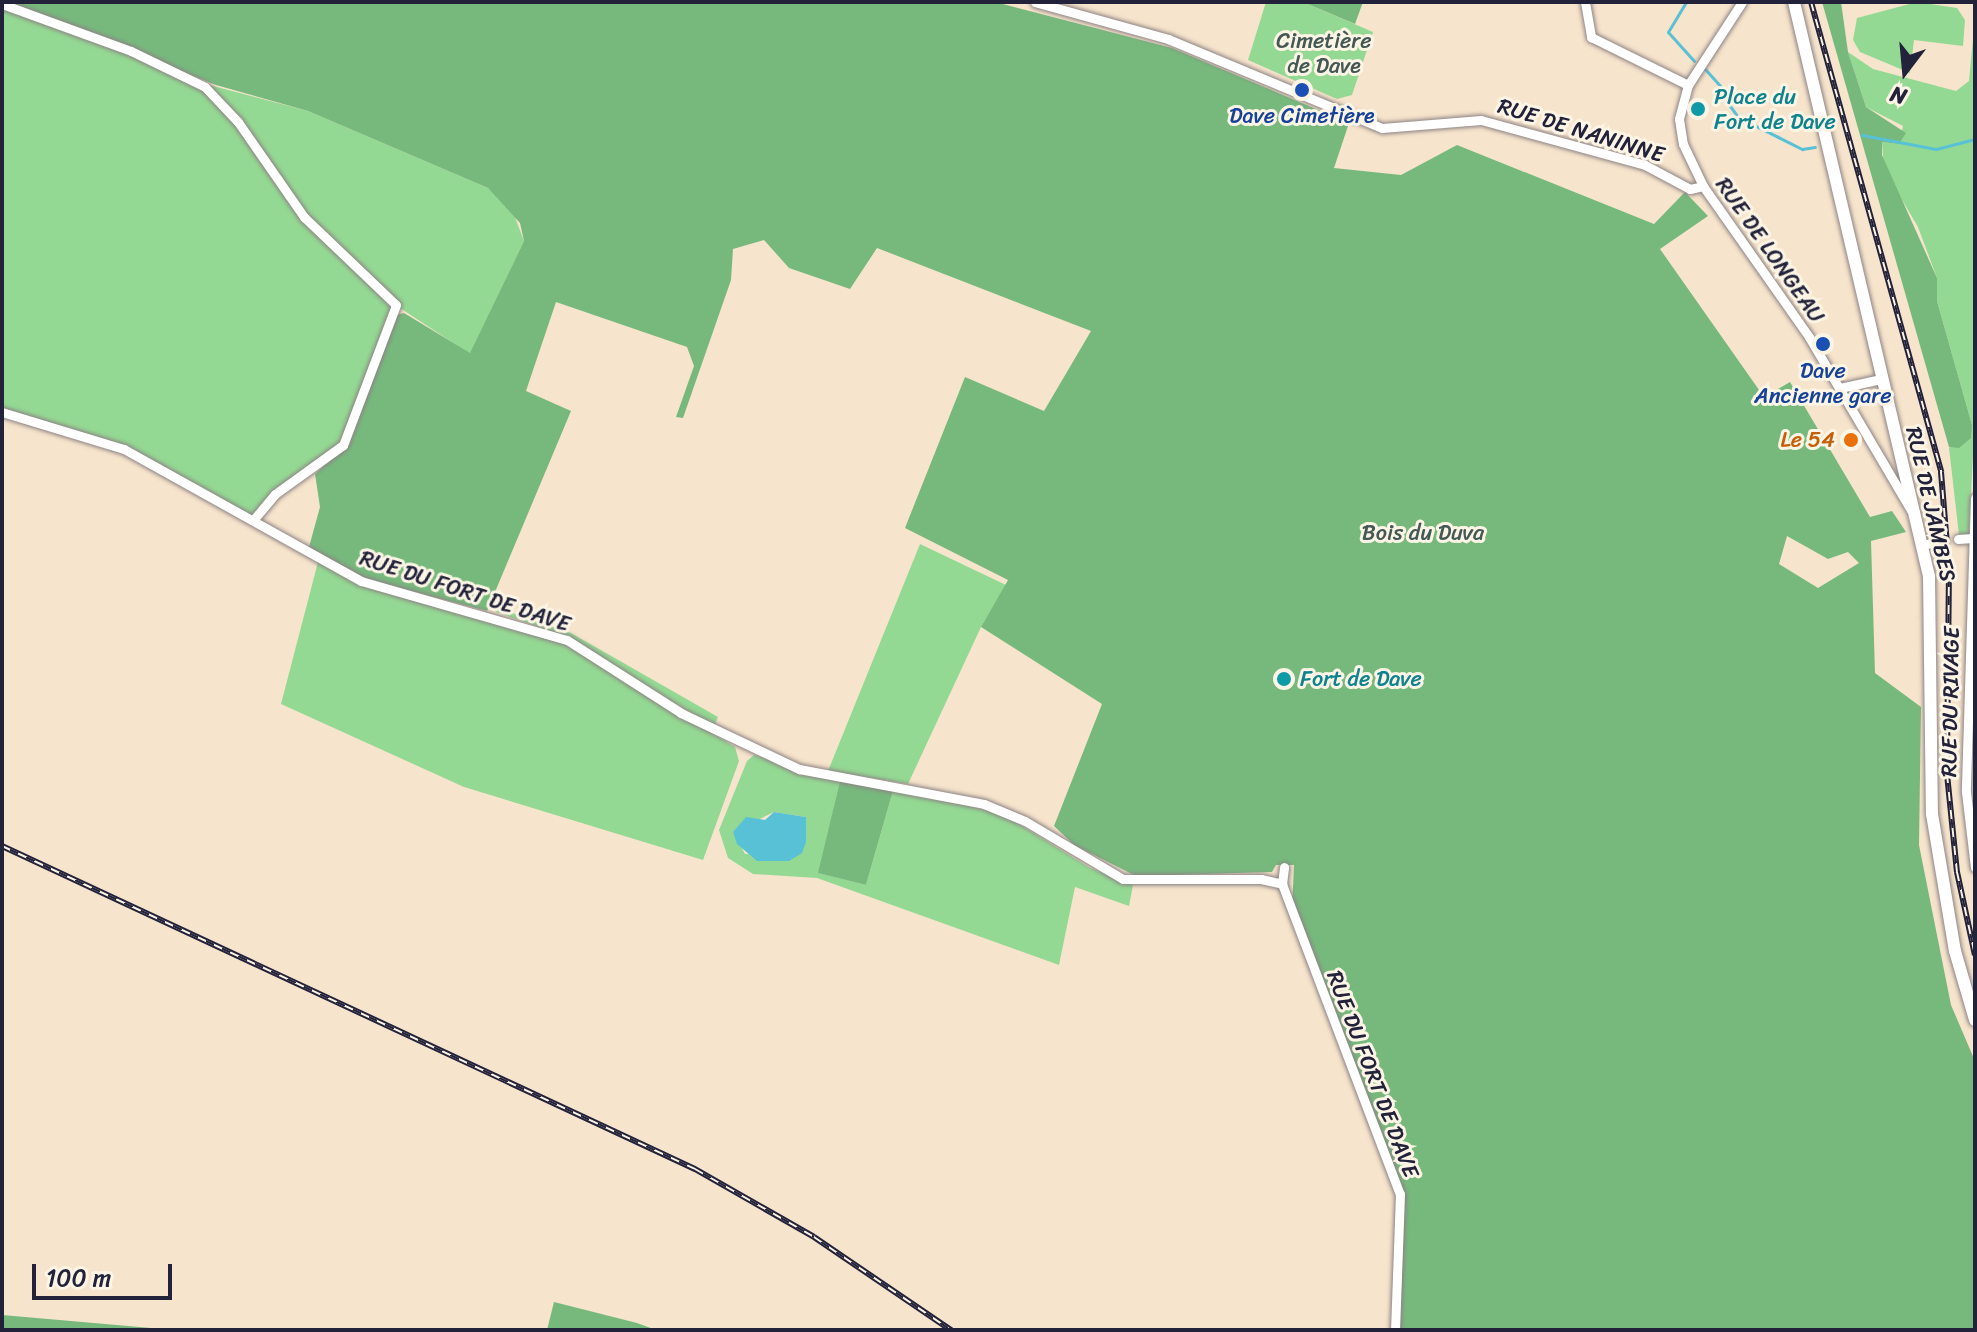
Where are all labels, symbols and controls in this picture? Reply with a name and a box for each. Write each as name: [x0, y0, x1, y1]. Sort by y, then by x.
park label: Cimetière de Dave: [1276, 27, 1372, 78]
north arrow: [1865, 32, 1945, 112]
text: N: [1886, 75, 1911, 116]
marker: Dave Cimetière: [1293, 81, 1311, 99]
place label: Place du Fort de Dave: [1714, 83, 1836, 134]
street label: RUE DE NANINNE: [1495, 92, 1667, 168]
marker: Place du Fort de Dave: [1689, 100, 1707, 118]
place label: Dave Cimetière: [1229, 103, 1375, 129]
street label: RUE DE LONGEAU: [1710, 172, 1830, 328]
marker: Dave Ancienne gare: [1814, 335, 1832, 353]
place label: Dave Ancienne gare: [1754, 357, 1892, 408]
street label: RUE DE JAMBES: [1900, 423, 1962, 585]
place label: Le 54: [1781, 427, 1835, 453]
marker: Le 54: [1842, 431, 1860, 449]
park label: Bois du Duva: [1362, 520, 1484, 546]
street label: RUE DU FORT DE DAVE: [357, 545, 573, 637]
street label: RUE DU RIVAGE: [1935, 624, 1965, 780]
place label: Fort de Dave: [1300, 666, 1422, 692]
marker: Fort de Dave: [1275, 670, 1293, 688]
street label: RUE DU FORT DE DAVE: [1321, 967, 1425, 1181]
scale bar: [36, 1248, 176, 1298]
text: 100 m: [46, 1257, 111, 1299]

